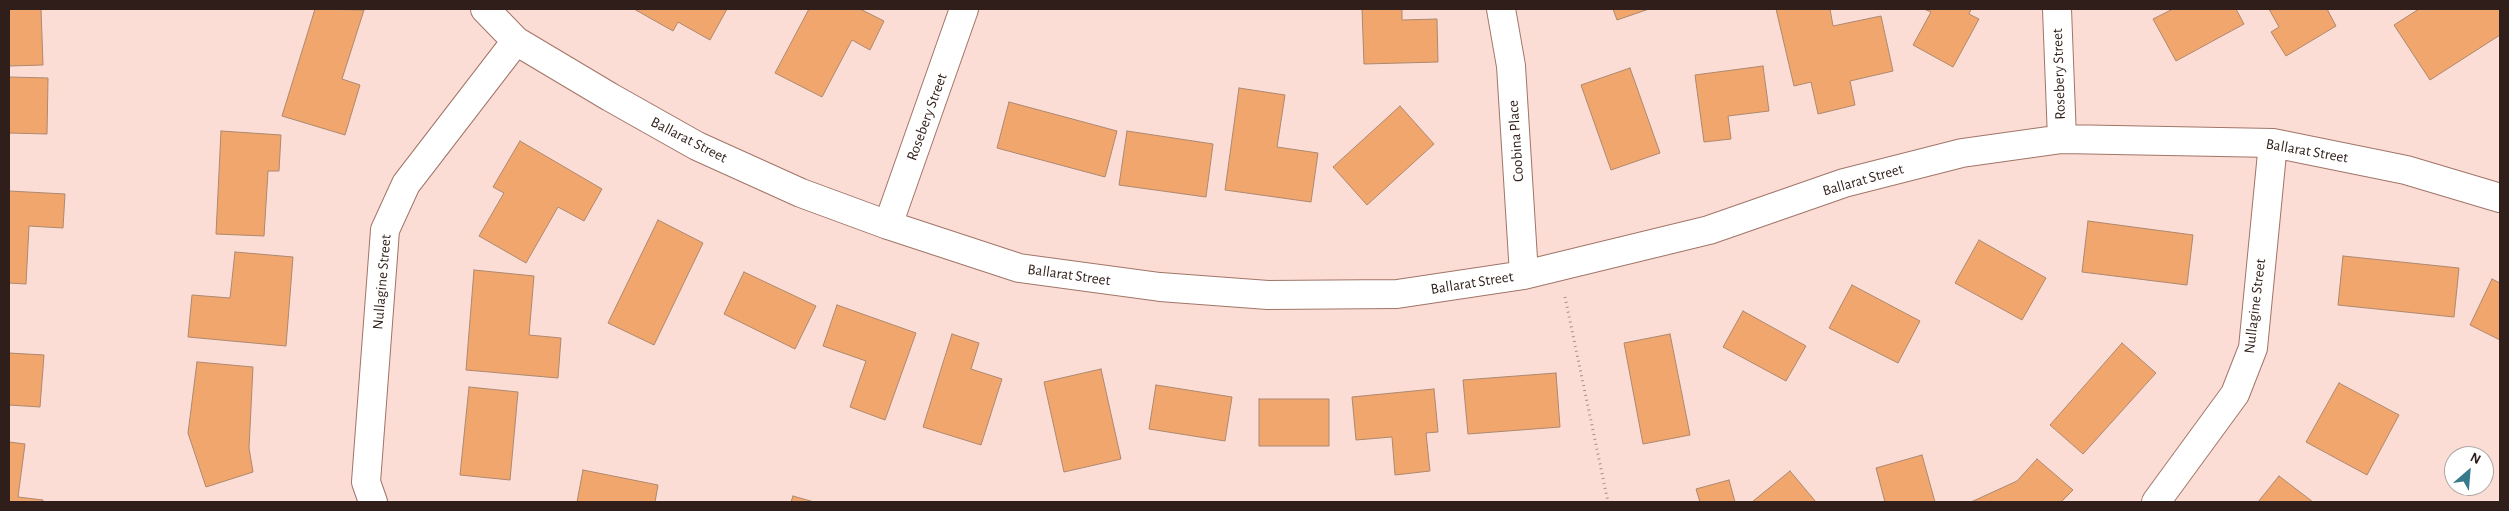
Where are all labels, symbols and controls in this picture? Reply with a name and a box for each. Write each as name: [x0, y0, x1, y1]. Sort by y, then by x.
street label: Rosebery Street: [2048, 28, 2070, 120]
street label: Rosebery Street: [903, 71, 951, 163]
street label: Coobina Place: [1504, 100, 1528, 182]
street label: Ballarat Street: [648, 113, 730, 167]
street label: Ballarat Street: [2264, 135, 2350, 167]
street label: Ballarat Street: [1820, 160, 1906, 200]
street label: Nullagine Street: [369, 234, 395, 330]
street label: Nullagine Street: [2240, 258, 2270, 354]
street label: Ballarat Street: [1026, 260, 1112, 290]
street label: Ballarat Street: [1429, 268, 1515, 298]
north arrow: [2444, 446, 2494, 496]
text: N: [2468, 450, 2483, 467]

